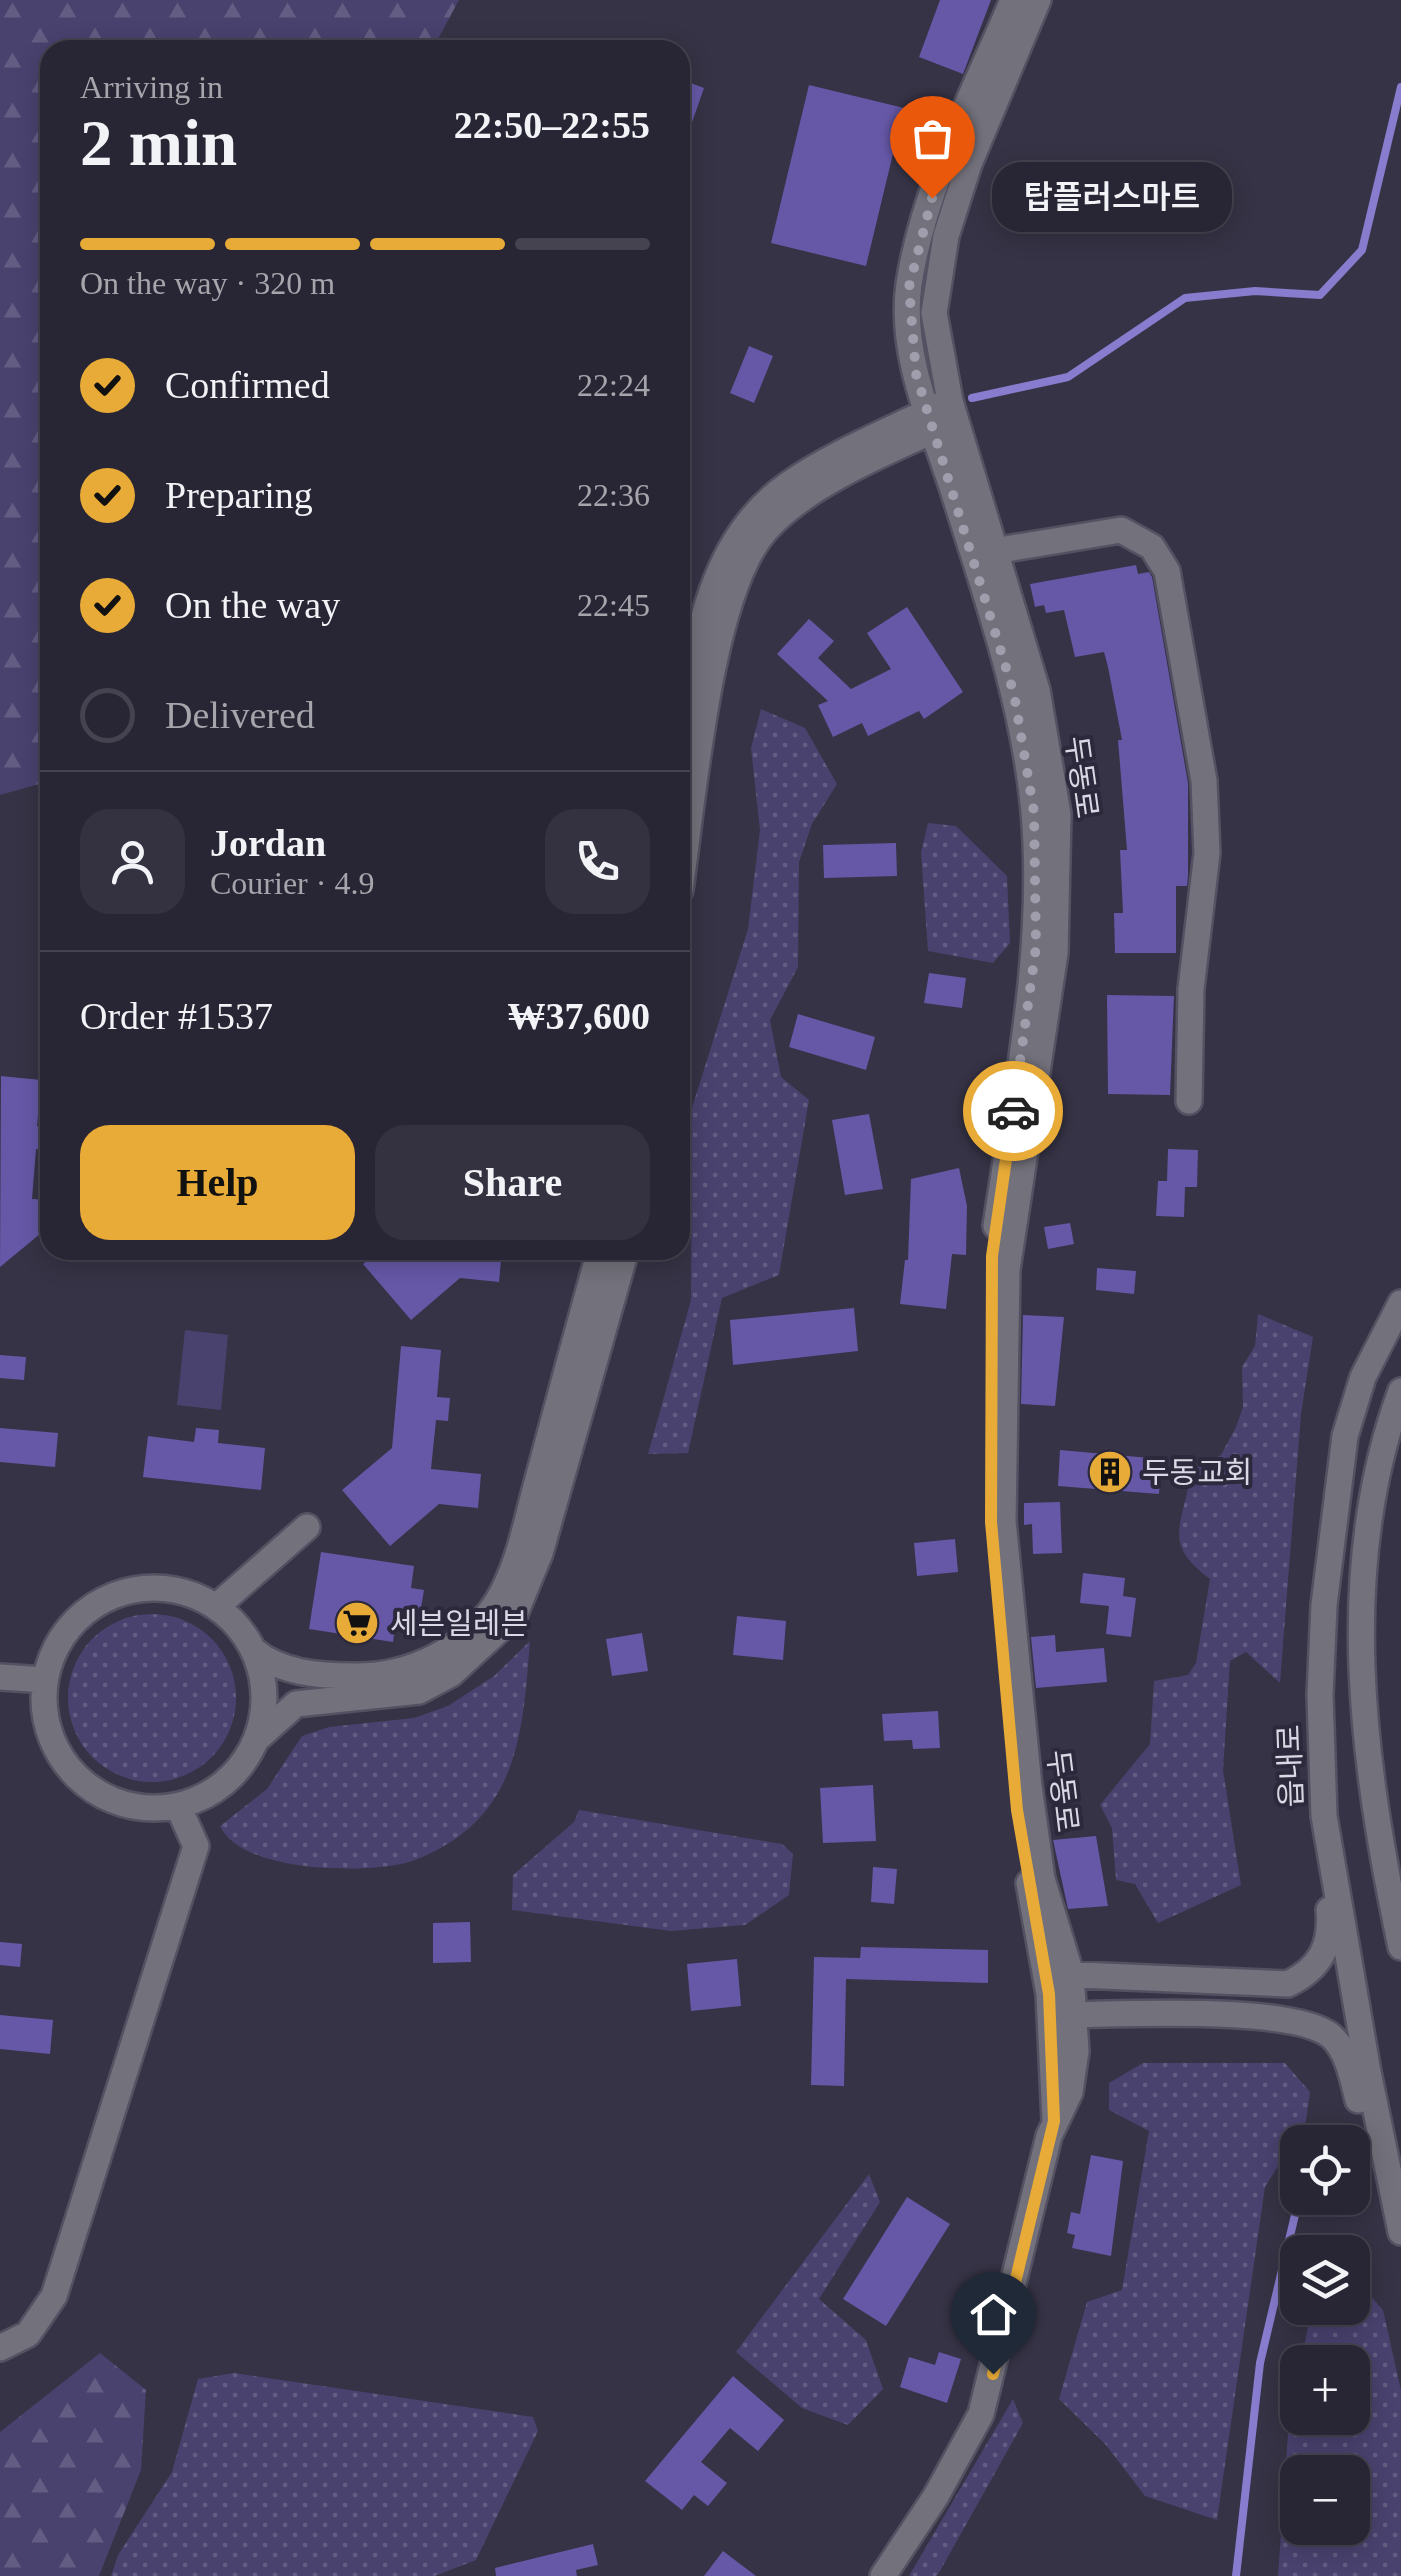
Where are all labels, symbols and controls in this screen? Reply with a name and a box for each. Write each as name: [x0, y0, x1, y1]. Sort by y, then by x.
text: Arriving in: [80, 69, 223, 105]
pin: [890, 96, 975, 199]
text: 22:50–22:55: [454, 104, 650, 146]
text: 2 min: [80, 107, 237, 179]
icon: bag: [905, 111, 960, 166]
callout: 탑플러스마트: [992, 163, 1232, 233]
text: 탑플러스마트: [1024, 179, 1200, 215]
text: On the way · 320 m: [80, 265, 335, 301]
icon: check: [80, 358, 135, 413]
text: Confirmed: [165, 364, 330, 406]
text: 22:24: [577, 367, 650, 403]
icon: check: [80, 468, 135, 523]
text: Preparing: [165, 474, 313, 516]
text: 22:36: [577, 477, 650, 513]
icon: check: [80, 578, 135, 633]
text: On the way: [165, 584, 340, 626]
text: 22:45: [577, 587, 650, 623]
text: Delivered: [165, 694, 315, 736]
street label: 두동로: [1060, 734, 1104, 820]
button: person: [80, 809, 185, 914]
button: phone: [545, 809, 650, 914]
text: Jordan: [210, 822, 326, 864]
text: Courier · 4.9: [210, 865, 374, 901]
text: Order #1537: [80, 995, 273, 1037]
text: ₩37,600: [508, 995, 650, 1037]
courier: [963, 1061, 1063, 1161]
icon: car: [986, 1084, 1041, 1139]
button: Help: [80, 1125, 355, 1240]
button: Share: [375, 1125, 650, 1240]
building icon: 두동교회: [1087, 1449, 1133, 1495]
place label: 두동교회: [1142, 1456, 1252, 1489]
supermarket icon: 세븐일레븐: [334, 1600, 380, 1646]
place label: 세븐일레븐: [390, 1607, 528, 1640]
street label: 읍내로: [1272, 1724, 1308, 1808]
street label: 두동로: [1042, 1748, 1084, 1834]
map controls: [1280, 2125, 1370, 2545]
button: locate: [1280, 2125, 1370, 2215]
button: layers: [1280, 2235, 1370, 2325]
pin: [951, 2272, 1036, 2375]
icon: home: [966, 2287, 1021, 2342]
button: +: [1280, 2345, 1370, 2435]
button: −: [1280, 2455, 1370, 2545]

